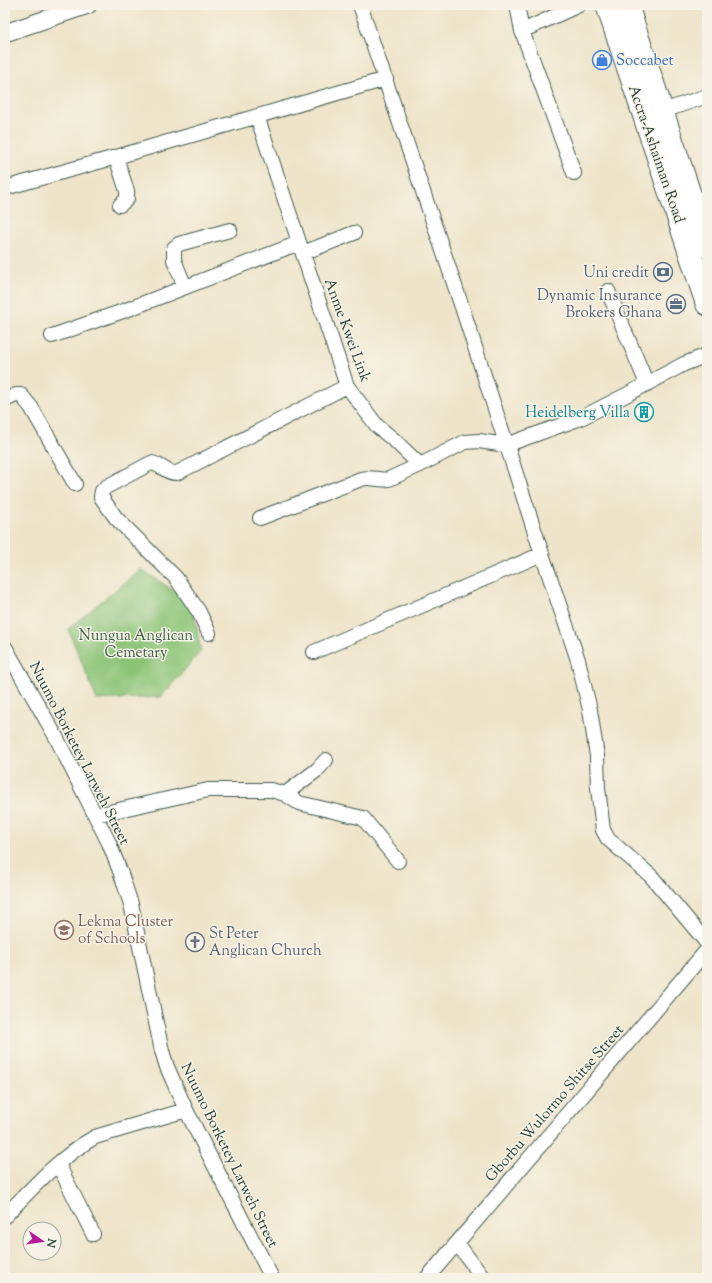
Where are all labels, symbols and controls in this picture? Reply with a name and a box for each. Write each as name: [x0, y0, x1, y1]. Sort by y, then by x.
shop icon: Soccabet: [591, 49, 613, 71]
place label: Soccabet: [616, 51, 674, 72]
street label: Accra-Ashaiman Road: [622, 83, 689, 227]
bank icon: Uni credit: [652, 261, 674, 283]
place label: Uni credit: [583, 263, 649, 284]
street label: Anme Kwei Link: [318, 276, 375, 385]
place label: Dynamic Insurance Brokers Ghana: [537, 286, 662, 324]
office icon: Dynamic Insurance Brokers Ghana: [665, 293, 687, 315]
building icon: Heidelberg Villa: [633, 401, 655, 423]
place label: Heidelberg Villa: [525, 403, 630, 424]
park label: Nungua Anglican Cemetary: [79, 626, 193, 664]
street label: Nuumo Borketey Larweh Street: [23, 658, 134, 849]
place label: Lekma Cluster of Schools: [78, 912, 173, 950]
school or university icon: Lekma Cluster of Schools: [53, 919, 75, 941]
place label: St Peter Anglican Church: [209, 924, 322, 962]
church icon: St Peter Anglican Church: [184, 931, 206, 953]
street label: Gborbu Wulormo Shitse Street: [481, 1021, 629, 1187]
street label: Nuumo Borketey Larweh Street: [175, 1060, 283, 1252]
north arrow: [22, 1221, 62, 1261]
text: N: [42, 1236, 60, 1249]

